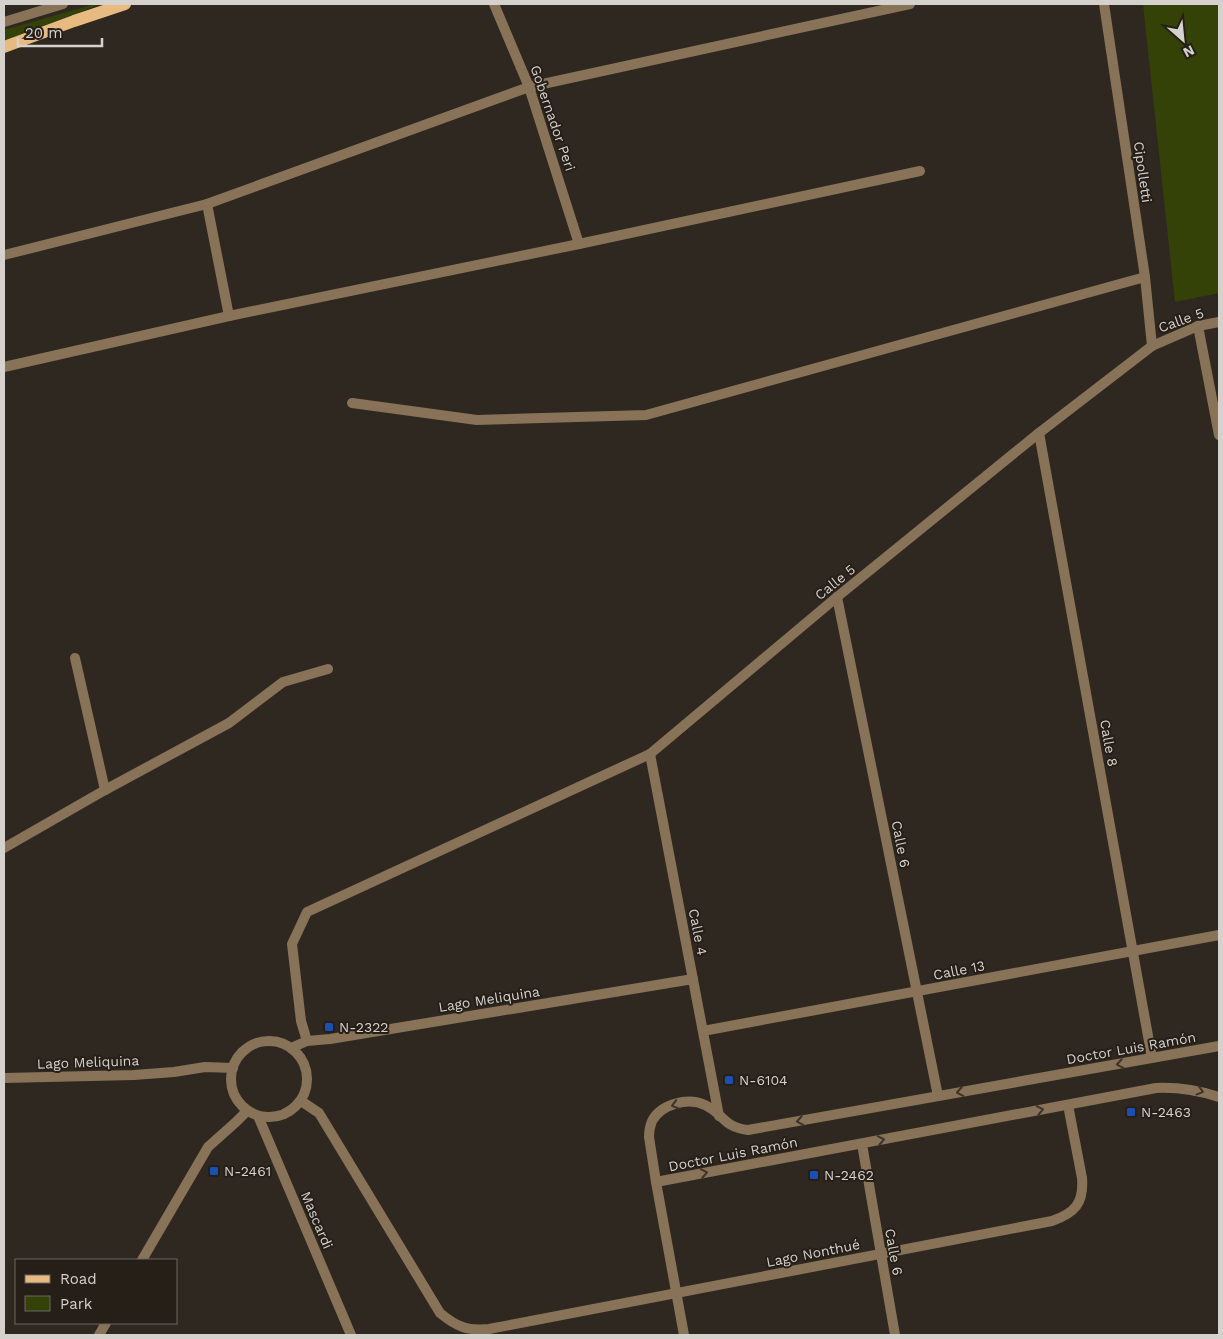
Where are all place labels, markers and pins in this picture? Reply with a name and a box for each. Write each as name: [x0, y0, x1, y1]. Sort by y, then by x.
place label: N-2322: [339, 1019, 389, 1035]
marker: N-2322: [323, 1021, 335, 1033]
place label: N-6104: [739, 1072, 788, 1088]
marker: N-6104: [723, 1074, 735, 1086]
place label: N-2463: [1141, 1104, 1191, 1120]
marker: N-2463: [1125, 1106, 1137, 1118]
place label: N-2461: [224, 1163, 271, 1179]
marker: N-2461: [208, 1165, 220, 1177]
place label: N-2462: [824, 1167, 874, 1183]
marker: N-2462: [808, 1169, 820, 1181]

